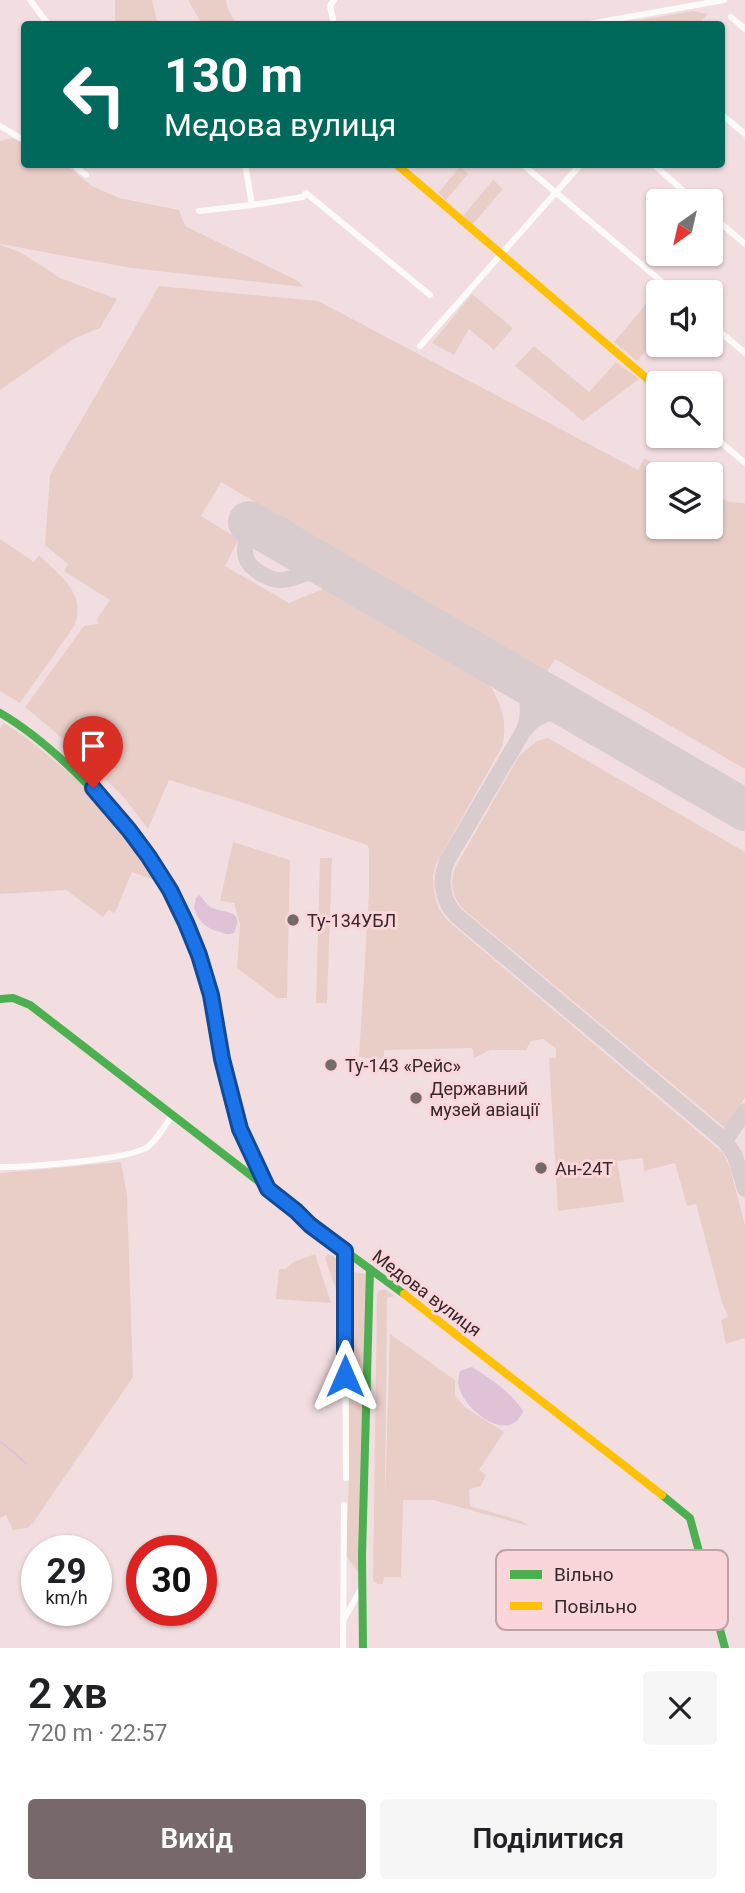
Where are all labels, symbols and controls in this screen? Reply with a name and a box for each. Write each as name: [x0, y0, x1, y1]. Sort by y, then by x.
text: 130 m: [164, 47, 303, 104]
icon: left: [49, 49, 140, 140]
text: Медова вулиця: [164, 106, 396, 144]
north arrow: [646, 189, 723, 266]
map controls: [646, 189, 723, 539]
button: sound: [646, 280, 723, 357]
button: search: [646, 371, 723, 448]
button: layers: [646, 462, 723, 539]
pin: [63, 716, 123, 788]
icon: arrive: [74, 727, 112, 765]
place label: Ту-134УБЛ: [307, 910, 396, 931]
marker: Ту-134УБЛ: [285, 912, 301, 928]
place label: Ту-143 «Рейс»: [345, 1055, 461, 1076]
marker: Ту-143 «Рейс»: [323, 1057, 339, 1073]
place label: Державний музей авіації: [430, 1078, 541, 1120]
marker: Державний музей авіації: [408, 1090, 424, 1106]
place label: Ан-24Т: [555, 1158, 613, 1179]
marker: Ан-24Т: [533, 1160, 549, 1176]
street label: Медова вулиця: [368, 1245, 486, 1341]
position arrow: [308, 1339, 382, 1413]
speed limit sign: 30: [126, 1535, 217, 1626]
legend: [496, 1550, 728, 1630]
text: 29: [46, 1551, 87, 1592]
text: Вільно: [554, 1563, 614, 1586]
text: km/h: [45, 1587, 88, 1608]
text: Повільно: [554, 1595, 637, 1618]
text: 2 хв: [28, 1669, 107, 1718]
button: close: [643, 1671, 717, 1745]
text: 720 m · 22:57: [28, 1720, 167, 1747]
button: Вихід: [28, 1799, 366, 1879]
button: Поділитися: [380, 1799, 717, 1879]

